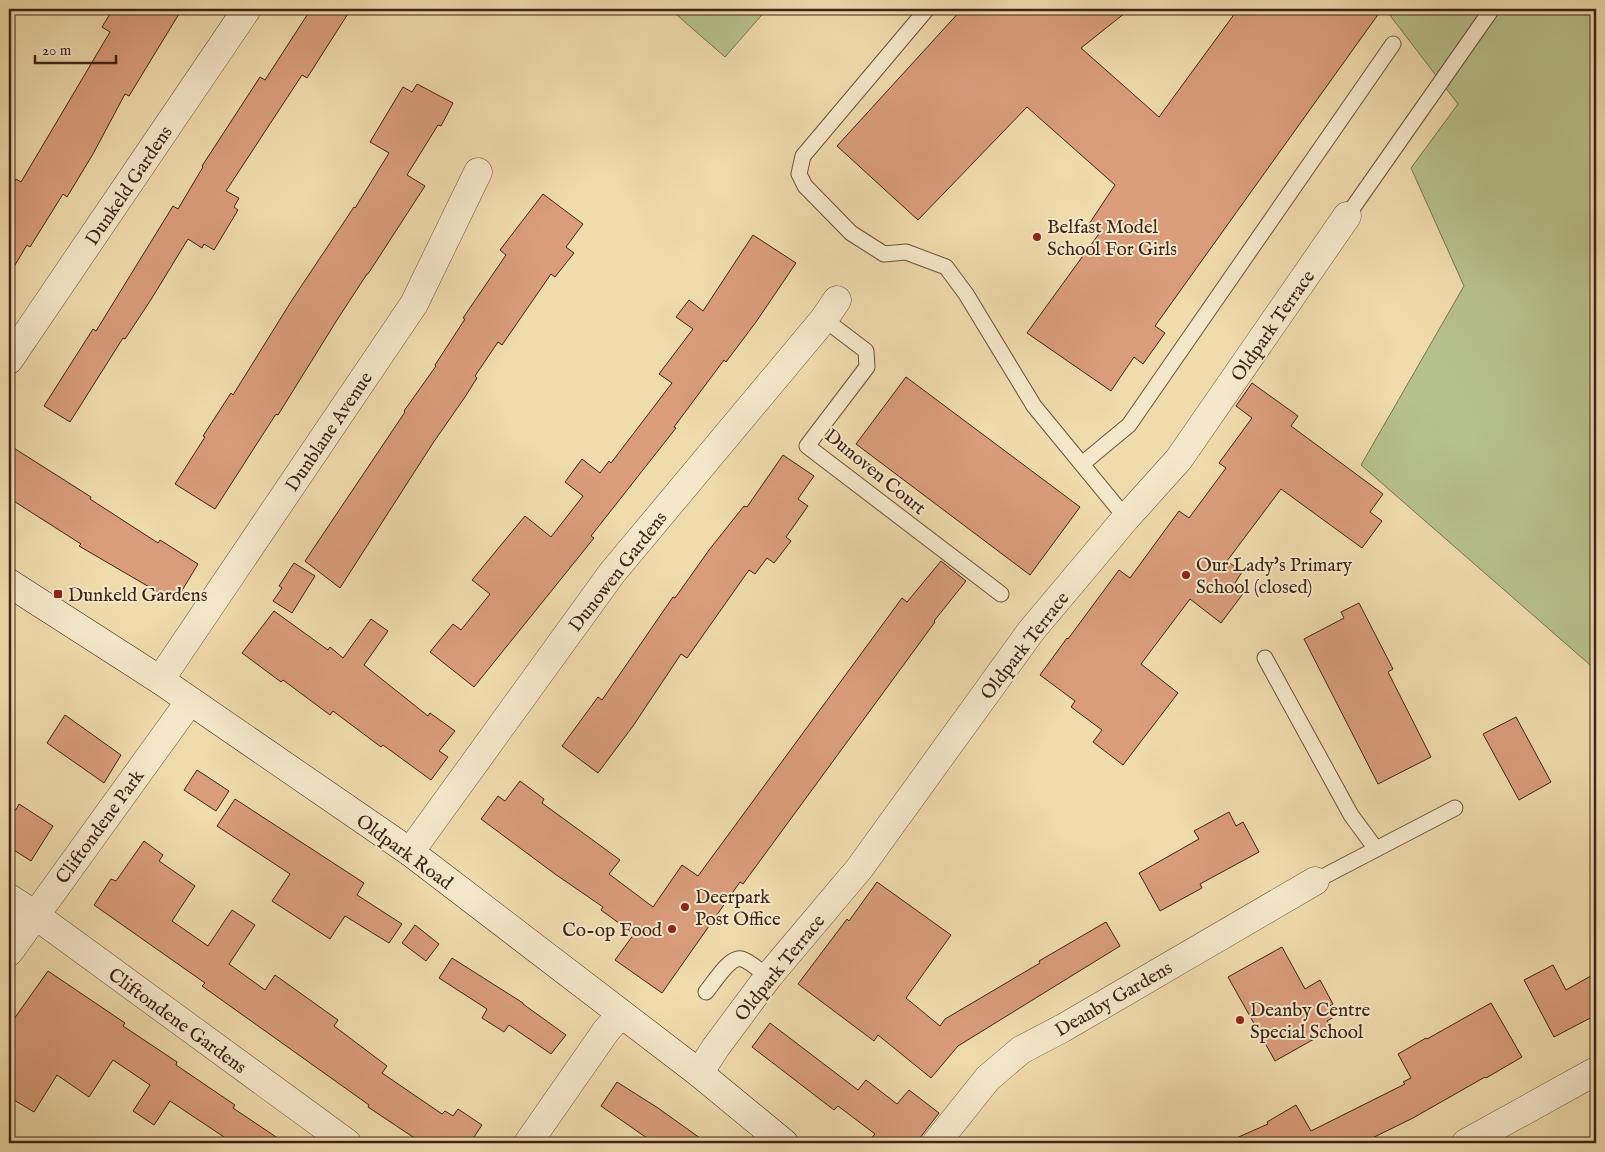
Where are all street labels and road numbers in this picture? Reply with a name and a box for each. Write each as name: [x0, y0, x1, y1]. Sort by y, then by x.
street label: Dunkeld Gardens: [81, 122, 179, 251]
street label: Oldpark Terrace: [1226, 266, 1321, 387]
street label: Dunblane Avenue: [281, 367, 379, 497]
street label: Dunoven Court: [819, 424, 931, 521]
street label: Dunowen Gardens: [564, 507, 673, 637]
street label: Oldpark Terrace: [976, 587, 1075, 705]
street label: Cliftondene Park: [51, 765, 151, 889]
street label: Oldpark Road: [351, 809, 458, 896]
street label: Oldpark Terrace: [730, 910, 831, 1027]
street label: Deanby Gardens: [1051, 956, 1177, 1043]
street label: Cliftondene Gardens: [103, 963, 251, 1080]

